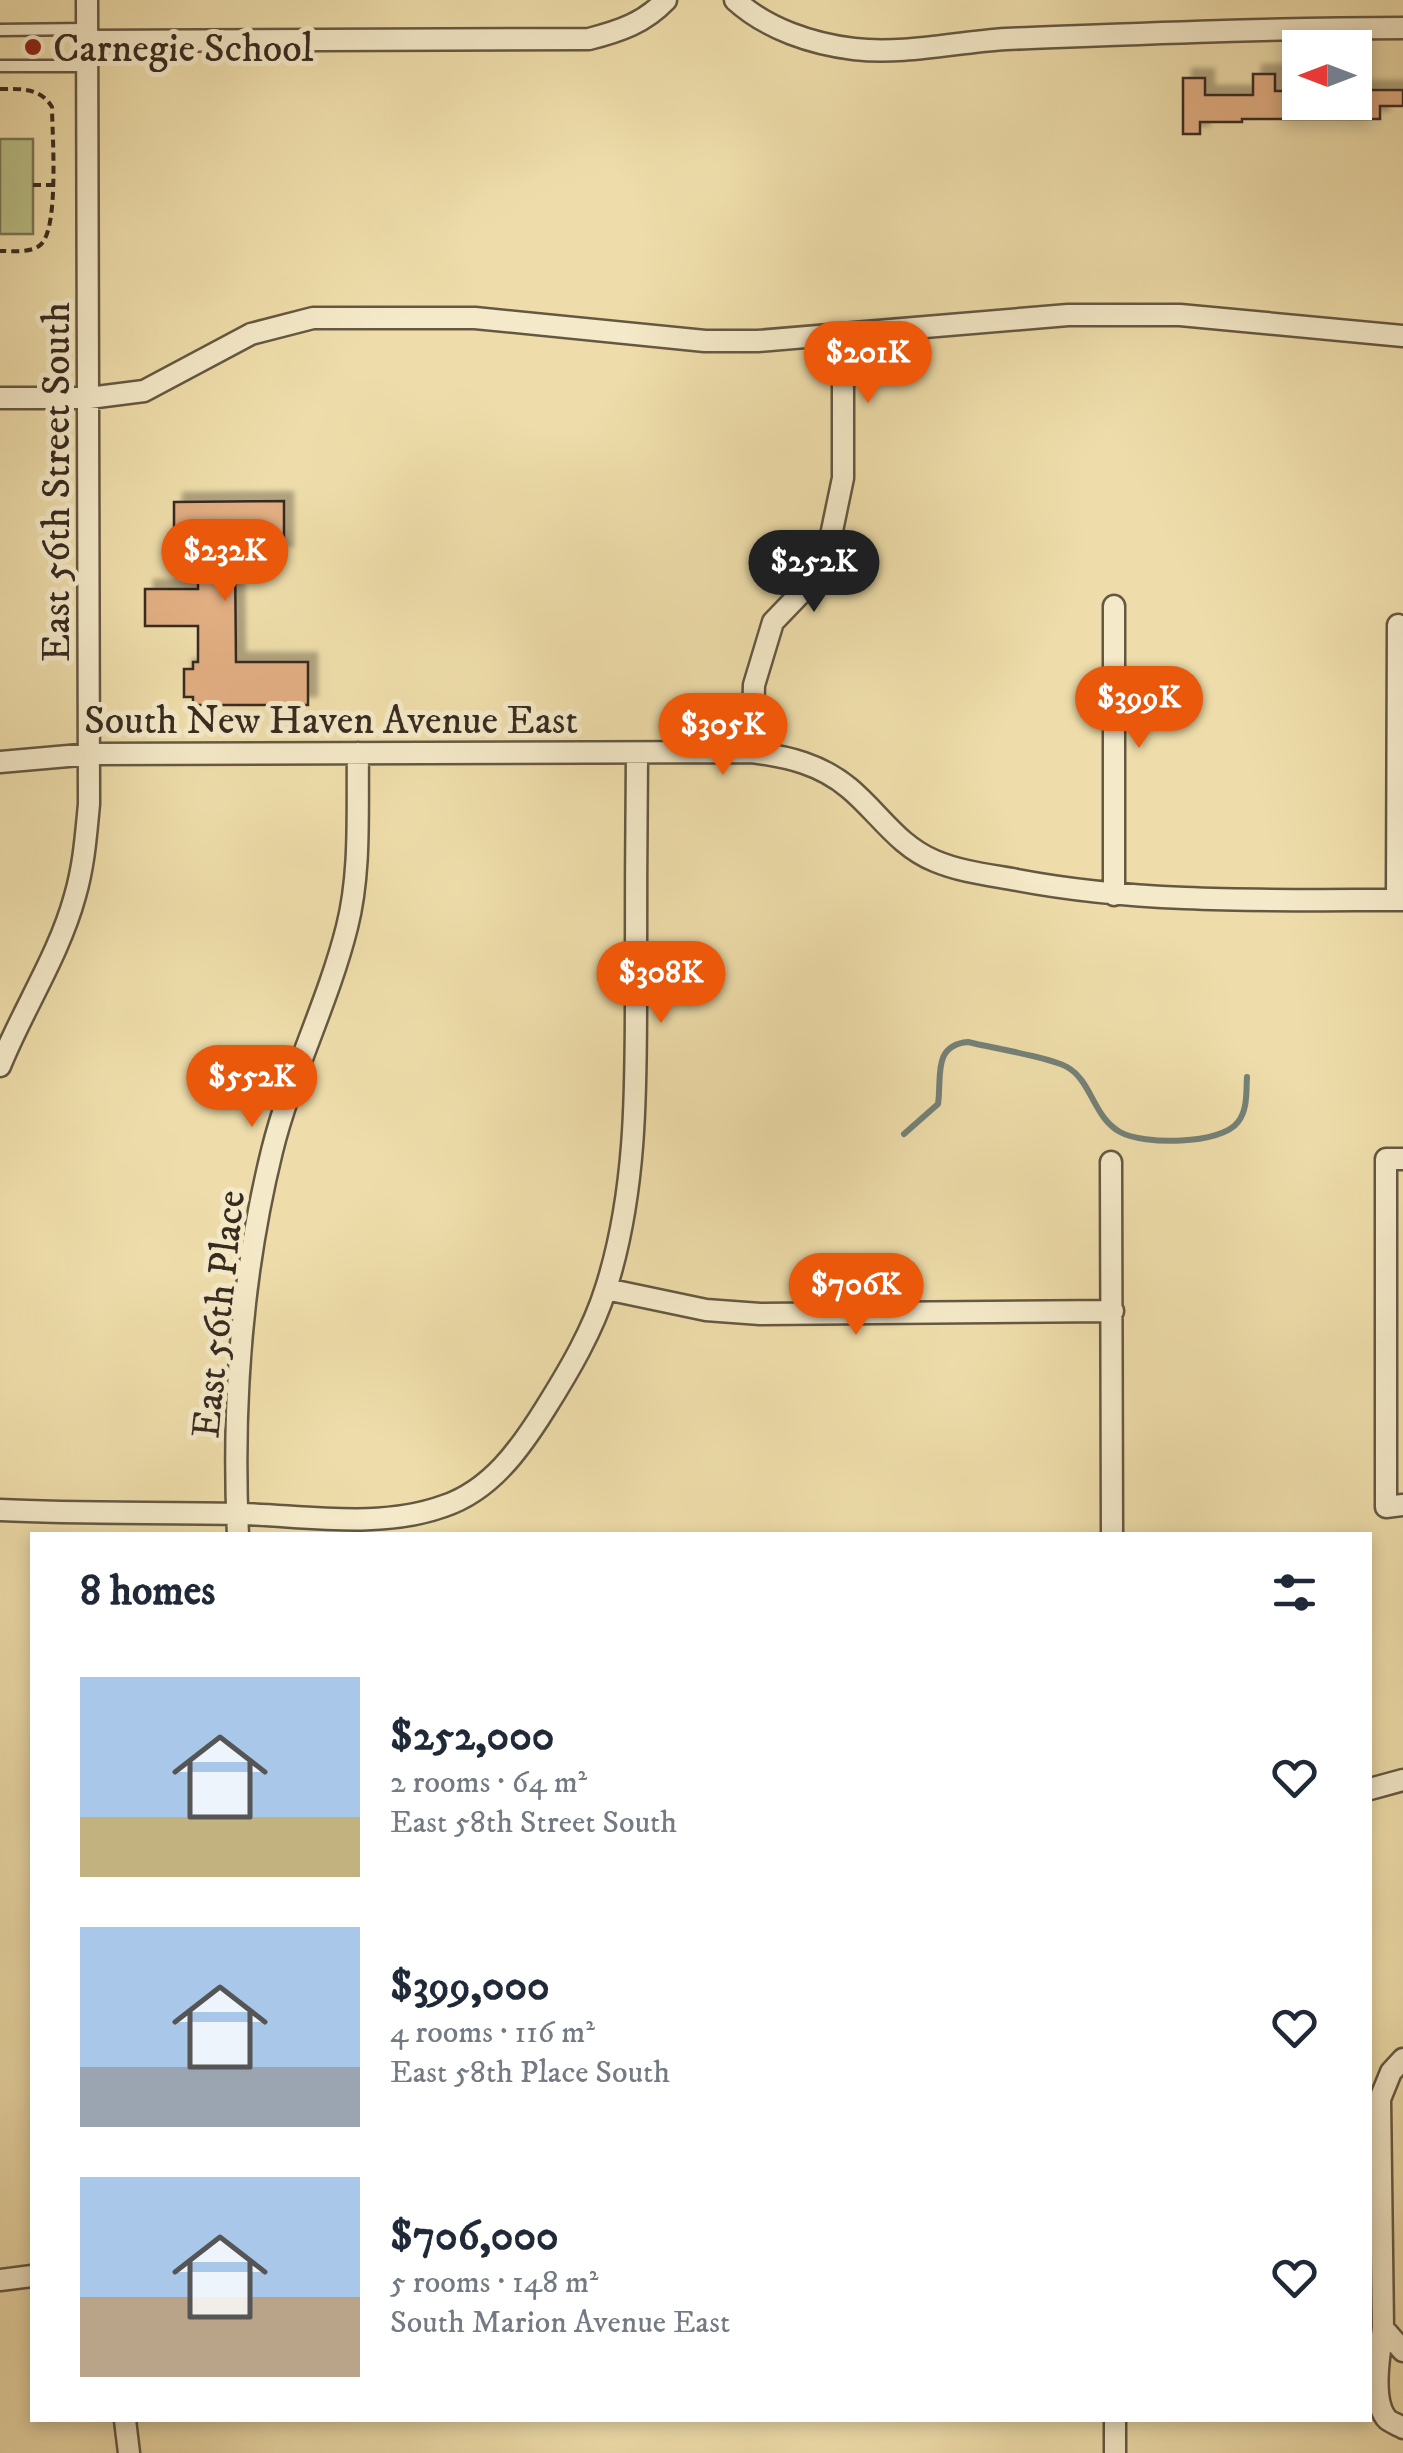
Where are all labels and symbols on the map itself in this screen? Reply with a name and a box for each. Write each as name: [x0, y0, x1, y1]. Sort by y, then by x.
place label: Carnegie School: [53, 25, 314, 75]
north arrow: [1282, 30, 1372, 120]
marker: Carnegie School: [22, 36, 44, 58]
street label: East 56th Street South: [33, 302, 83, 662]
pin: $201K: [798, 321, 938, 406]
pin: $232K: [155, 519, 295, 604]
pin: $252K: [744, 530, 884, 615]
pin: $399K: [1069, 666, 1209, 751]
pin: $305K: [653, 693, 793, 778]
street label: South New Haven Avenue East: [84, 697, 578, 747]
pin: $308K: [591, 941, 731, 1026]
pin: $552K: [182, 1045, 322, 1130]
street label: East 56th Place: [182, 1188, 258, 1441]
pin: $706K: [786, 1253, 926, 1338]

